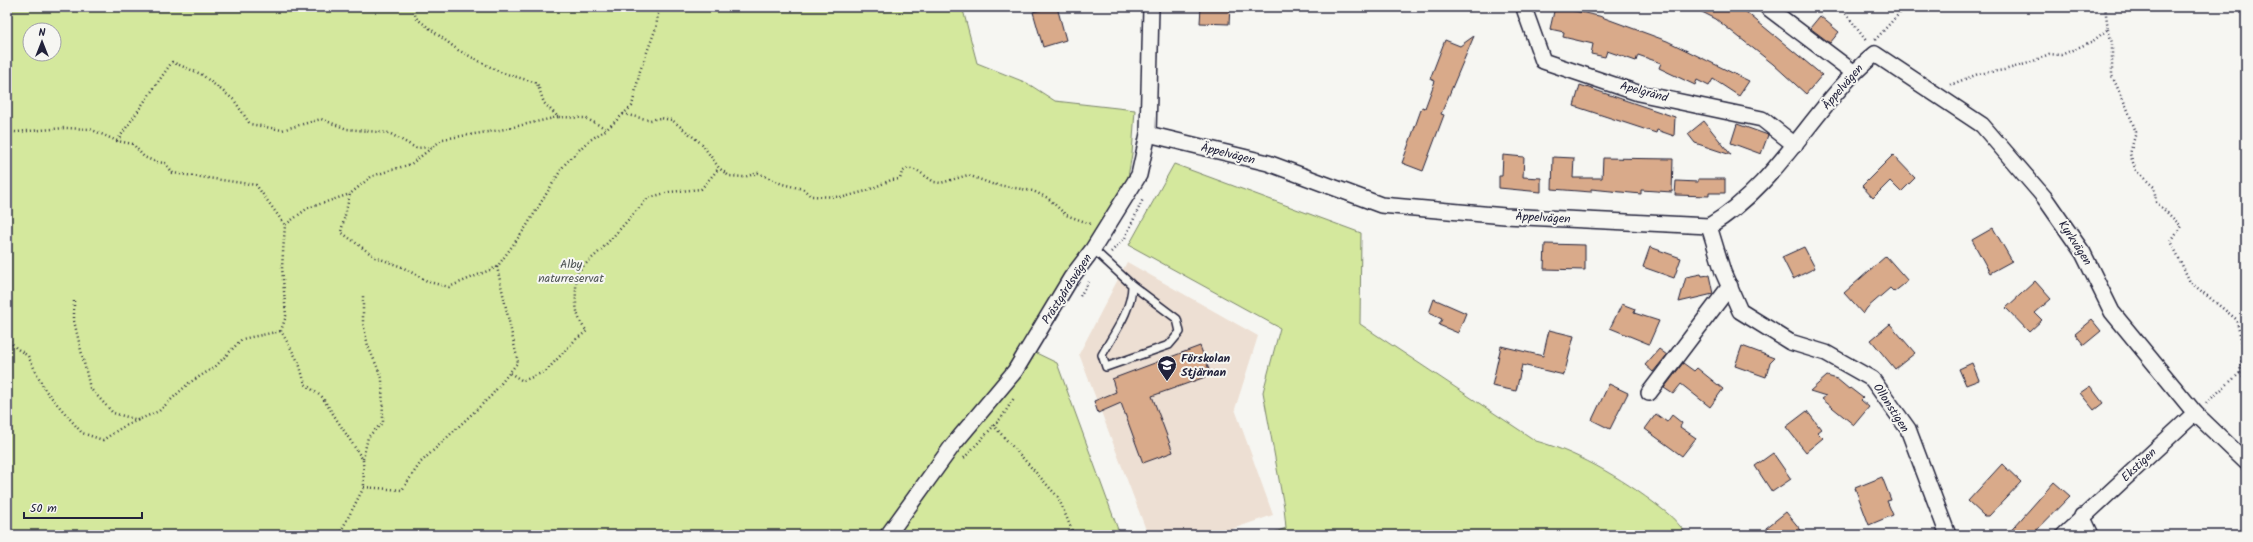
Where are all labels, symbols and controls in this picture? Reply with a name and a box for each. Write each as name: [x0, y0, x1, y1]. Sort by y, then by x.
north arrow: [22, 22, 62, 62]
text: N: [39, 24, 46, 42]
street label: Äppelvägen: [1818, 60, 1868, 114]
street label: Apelgränd: [1618, 76, 1671, 108]
street label: Äppelvägen: [1199, 138, 1257, 170]
street label: Äppelvägen: [1515, 207, 1571, 229]
street label: Kyrkvägen: [2053, 217, 2097, 269]
street label: Prästgårdsvägen: [1037, 250, 1097, 328]
park label: Alby naturreservat: [538, 255, 604, 288]
place label: Förskolan Stjärnan: [1181, 349, 1231, 382]
school or university icon: Förskolan Stjärnan: [1156, 354, 1178, 382]
street label: Ollonstigen: [1868, 380, 1914, 436]
street label: Ekstigen: [2117, 443, 2161, 487]
scale bar: [24, 494, 142, 520]
text: 50 m: [30, 499, 57, 518]

